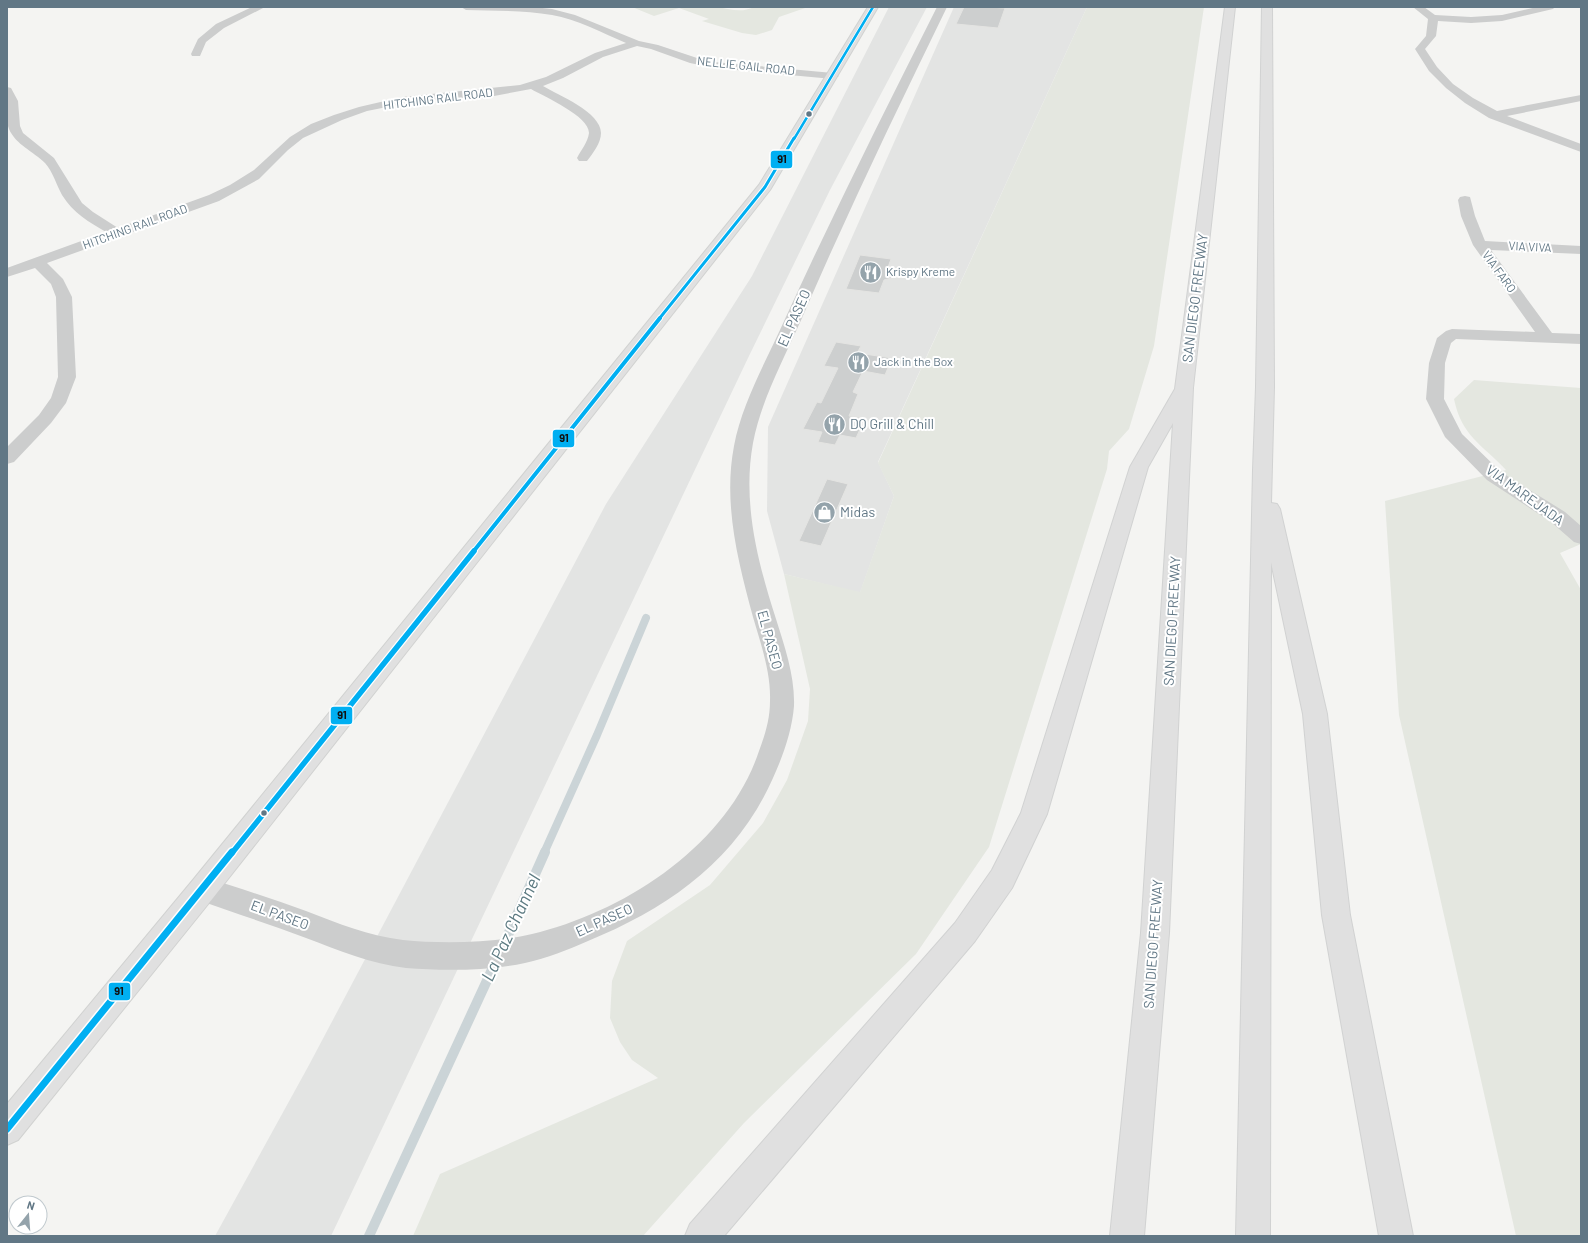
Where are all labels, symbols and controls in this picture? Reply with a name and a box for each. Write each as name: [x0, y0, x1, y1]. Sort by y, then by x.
street label: NELLIE GAIL ROAD: [697, 53, 796, 77]
street label: HITCHING RAIL ROAD: [382, 84, 493, 112]
unlabelled marker: [804, 109, 814, 119]
line badge: 91: [770, 150, 793, 169]
text: 91: [777, 152, 787, 165]
street label: HITCHING RAIL ROAD: [80, 201, 189, 251]
street label: SAN DIEGO FREEWAY: [1178, 232, 1211, 363]
street label: VIA VIVA: [1508, 238, 1552, 254]
street label: VIA FARO: [1480, 248, 1520, 295]
restaurant icon: Krispy Kreme: [858, 259, 884, 285]
place label: Krispy Kreme: [886, 264, 955, 278]
street label: EL PASEO: [773, 287, 814, 349]
restaurant icon: Jack in the Box: [845, 349, 871, 375]
place label: Jack in the Box: [874, 354, 953, 368]
restaurant icon: DQ Grill & Chill: [821, 411, 847, 437]
place label: DQ Grill & Chill: [850, 415, 934, 432]
line badge: 91: [552, 429, 575, 448]
text: 91: [559, 431, 569, 444]
street label: VIA MAREJADA: [1483, 461, 1568, 529]
shop icon: Midas: [811, 499, 837, 525]
place label: Midas: [840, 503, 875, 520]
street label: SAN DIEGO FREEWAY: [1160, 556, 1183, 686]
street label: EL PASEO: [754, 608, 787, 671]
line badge: 91: [330, 706, 353, 725]
text: 91: [337, 708, 347, 721]
unlabelled marker: [259, 808, 269, 818]
water label: La Paz Channel: [476, 871, 544, 985]
street label: SAN DIEGO FREEWAY: [1139, 879, 1166, 1009]
street label: EL PASEO: [249, 896, 312, 933]
street label: EL PASEO: [573, 899, 635, 940]
line badge: 91: [108, 982, 131, 1001]
text: 91: [114, 984, 124, 997]
north arrow: [8, 1195, 48, 1235]
text: N: [26, 1198, 36, 1212]

